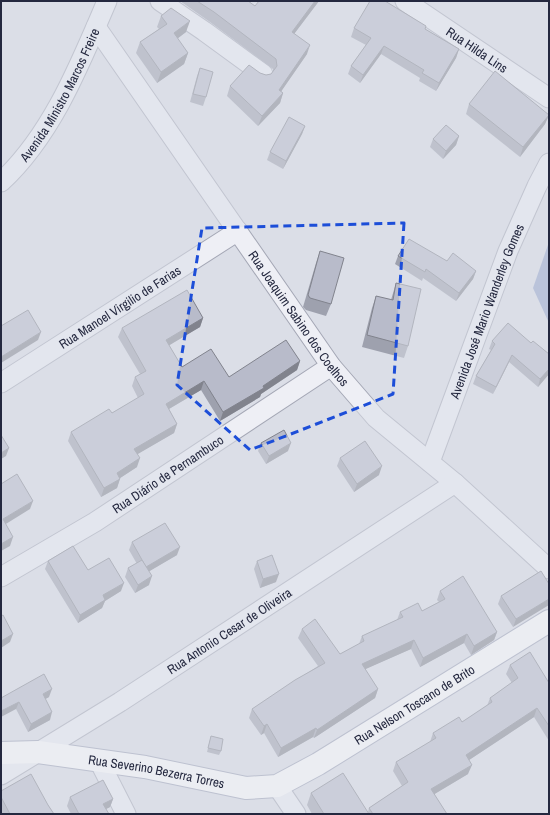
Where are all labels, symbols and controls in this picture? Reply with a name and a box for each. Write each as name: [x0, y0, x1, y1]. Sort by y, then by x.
street label: Rua Hilda Lins: [443, 23, 511, 77]
street label: Avenida Ministro Marcos Freire: [15, 26, 103, 166]
street label: Avenida José Mario Wanderley Gomes: [446, 221, 528, 402]
street label: Rua Joaquim Sabino dos Coelhos: [245, 247, 353, 390]
street label: Rua Manoel Virgilio de Farias: [56, 262, 184, 353]
street label: Rua Diário de Pernambuco: [109, 431, 227, 517]
street label: Rua Antonio Cesar de Oliveira: [164, 584, 295, 678]
street label: Rua Nelson Toscano de Brito: [351, 661, 478, 749]
street label: Rua Severino Bezerra Torres: [87, 751, 226, 792]

